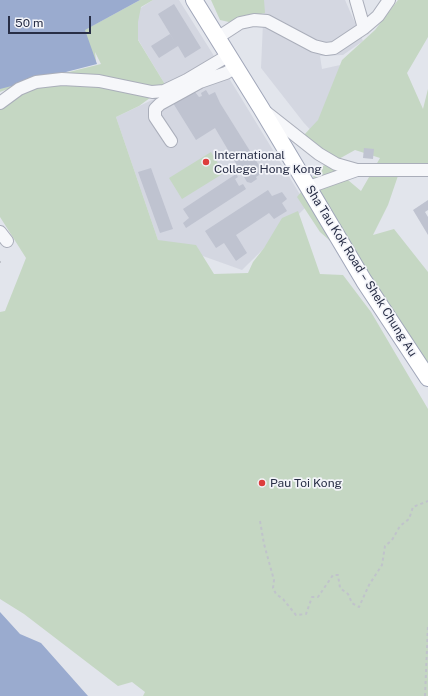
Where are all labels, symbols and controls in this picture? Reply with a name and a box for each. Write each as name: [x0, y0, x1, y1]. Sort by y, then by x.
scale bar: [10, 8, 93, 34]
text: 50 m: [15, 16, 43, 30]
place label: International College Hong Kong: [214, 148, 322, 176]
marker: International College Hong Kong: [201, 157, 211, 167]
street label: Sha Tau Kok Road – Shek Chung Au: [302, 183, 420, 359]
place label: Pau Toi Kong: [270, 476, 342, 490]
marker: Pau Toi Kong: [257, 478, 267, 488]

